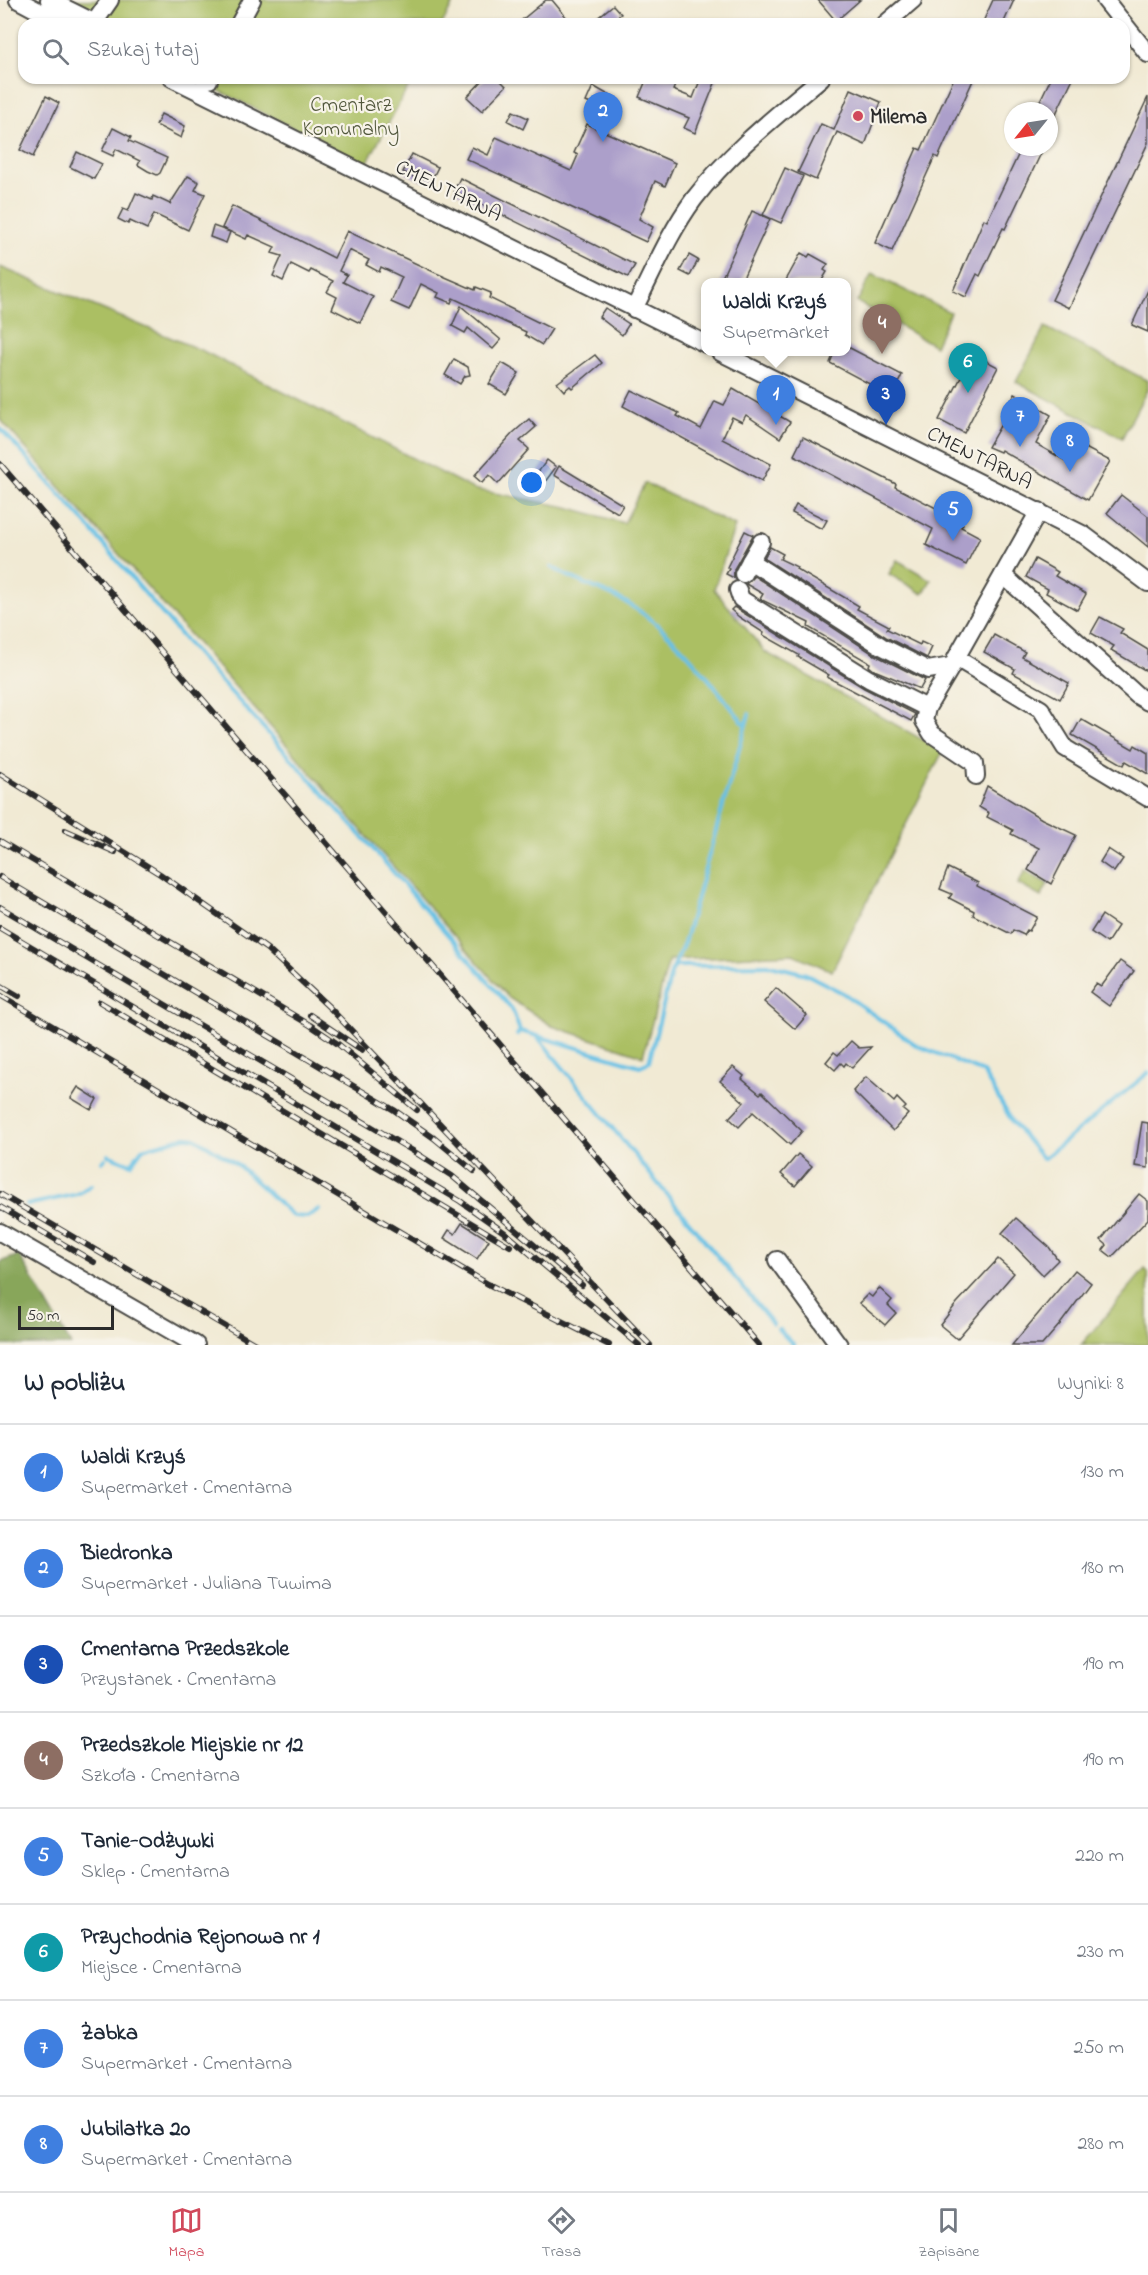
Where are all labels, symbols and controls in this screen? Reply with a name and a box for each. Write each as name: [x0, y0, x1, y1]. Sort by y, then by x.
search box: [18, 18, 1130, 84]
icon: search: [39, 35, 72, 68]
text: Szukaj tutaj: [87, 35, 198, 67]
park label: Cmentarz Komunalny: [303, 91, 399, 147]
pin: 2: [584, 92, 622, 142]
north arrow: [1004, 102, 1058, 156]
place label: Milema: [870, 103, 927, 133]
marker: Milema: [851, 109, 865, 123]
street label: CMENTARNA: [390, 153, 506, 230]
popup: [701, 278, 851, 356]
text: Waldi Krzyś: [722, 287, 827, 319]
pin: 4: [862, 304, 902, 354]
text: Supermarket: [722, 319, 830, 348]
pin: 6: [948, 344, 988, 393]
pin: 1: [756, 376, 796, 425]
pin: 3: [866, 376, 906, 425]
pin: 7: [1000, 398, 1040, 447]
street label: CMENTARNA: [921, 419, 1037, 498]
pin: 8: [1050, 422, 1090, 472]
your location: [517, 468, 546, 497]
pin: 5: [934, 492, 972, 541]
scale bar: [18, 1303, 114, 1330]
text: 50 m: [27, 1304, 59, 1328]
text: W pobliżu: [24, 1365, 125, 1403]
text: Wyniki: 8: [1057, 1370, 1124, 1399]
text: Waldi Krzyś: [81, 1442, 186, 1474]
text: 1: [40, 1458, 47, 1487]
text: 130 m: [1080, 1458, 1124, 1487]
text: Supermarket · Cmentarna: [81, 1474, 292, 1503]
text: Biedronka: [81, 1538, 173, 1570]
text: 2: [39, 1554, 48, 1583]
text: 180 m: [1081, 1554, 1124, 1583]
text: Supermarket · Juliana Tuwima: [81, 1570, 332, 1599]
text: Cmentarna Przedszkole: [81, 1634, 289, 1666]
text: 3: [39, 1650, 48, 1679]
text: 190 m: [1082, 1650, 1124, 1679]
text: Przystanek · Cmentarna: [81, 1666, 276, 1695]
text: Przedszkole Miejskie nr 12: [81, 1730, 303, 1762]
text: 4: [39, 1746, 48, 1775]
text: 190 m: [1082, 1746, 1124, 1775]
text: Szkoła · Cmentarna: [81, 1762, 240, 1791]
text: Tanie-Odżywki: [81, 1826, 214, 1858]
text: 5: [38, 1842, 49, 1871]
text: 220 m: [1075, 1842, 1124, 1871]
text: Sklep · Cmentarna: [81, 1858, 230, 1887]
text: Przychodnia Rejonowa nr 1: [81, 1922, 320, 1954]
text: 6: [39, 1938, 48, 1967]
text: 230 m: [1077, 1938, 1124, 1967]
text: Miejsce · Cmentarna: [81, 1954, 242, 1983]
text: Żabka: [81, 2018, 138, 2050]
text: 7: [39, 2034, 48, 2063]
text: 250 m: [1073, 2034, 1124, 2063]
text: Supermarket · Cmentarna: [81, 2050, 292, 2079]
text: Jubilatka 20: [81, 2114, 190, 2146]
text: 8: [40, 2130, 47, 2159]
text: 280 m: [1077, 2130, 1124, 2159]
text: Supermarket · Cmentarna: [81, 2146, 292, 2175]
tab: Mapa: [169, 2204, 204, 2264]
tab: Trasa: [541, 2204, 581, 2264]
tab: Zapisane: [918, 2204, 979, 2264]

